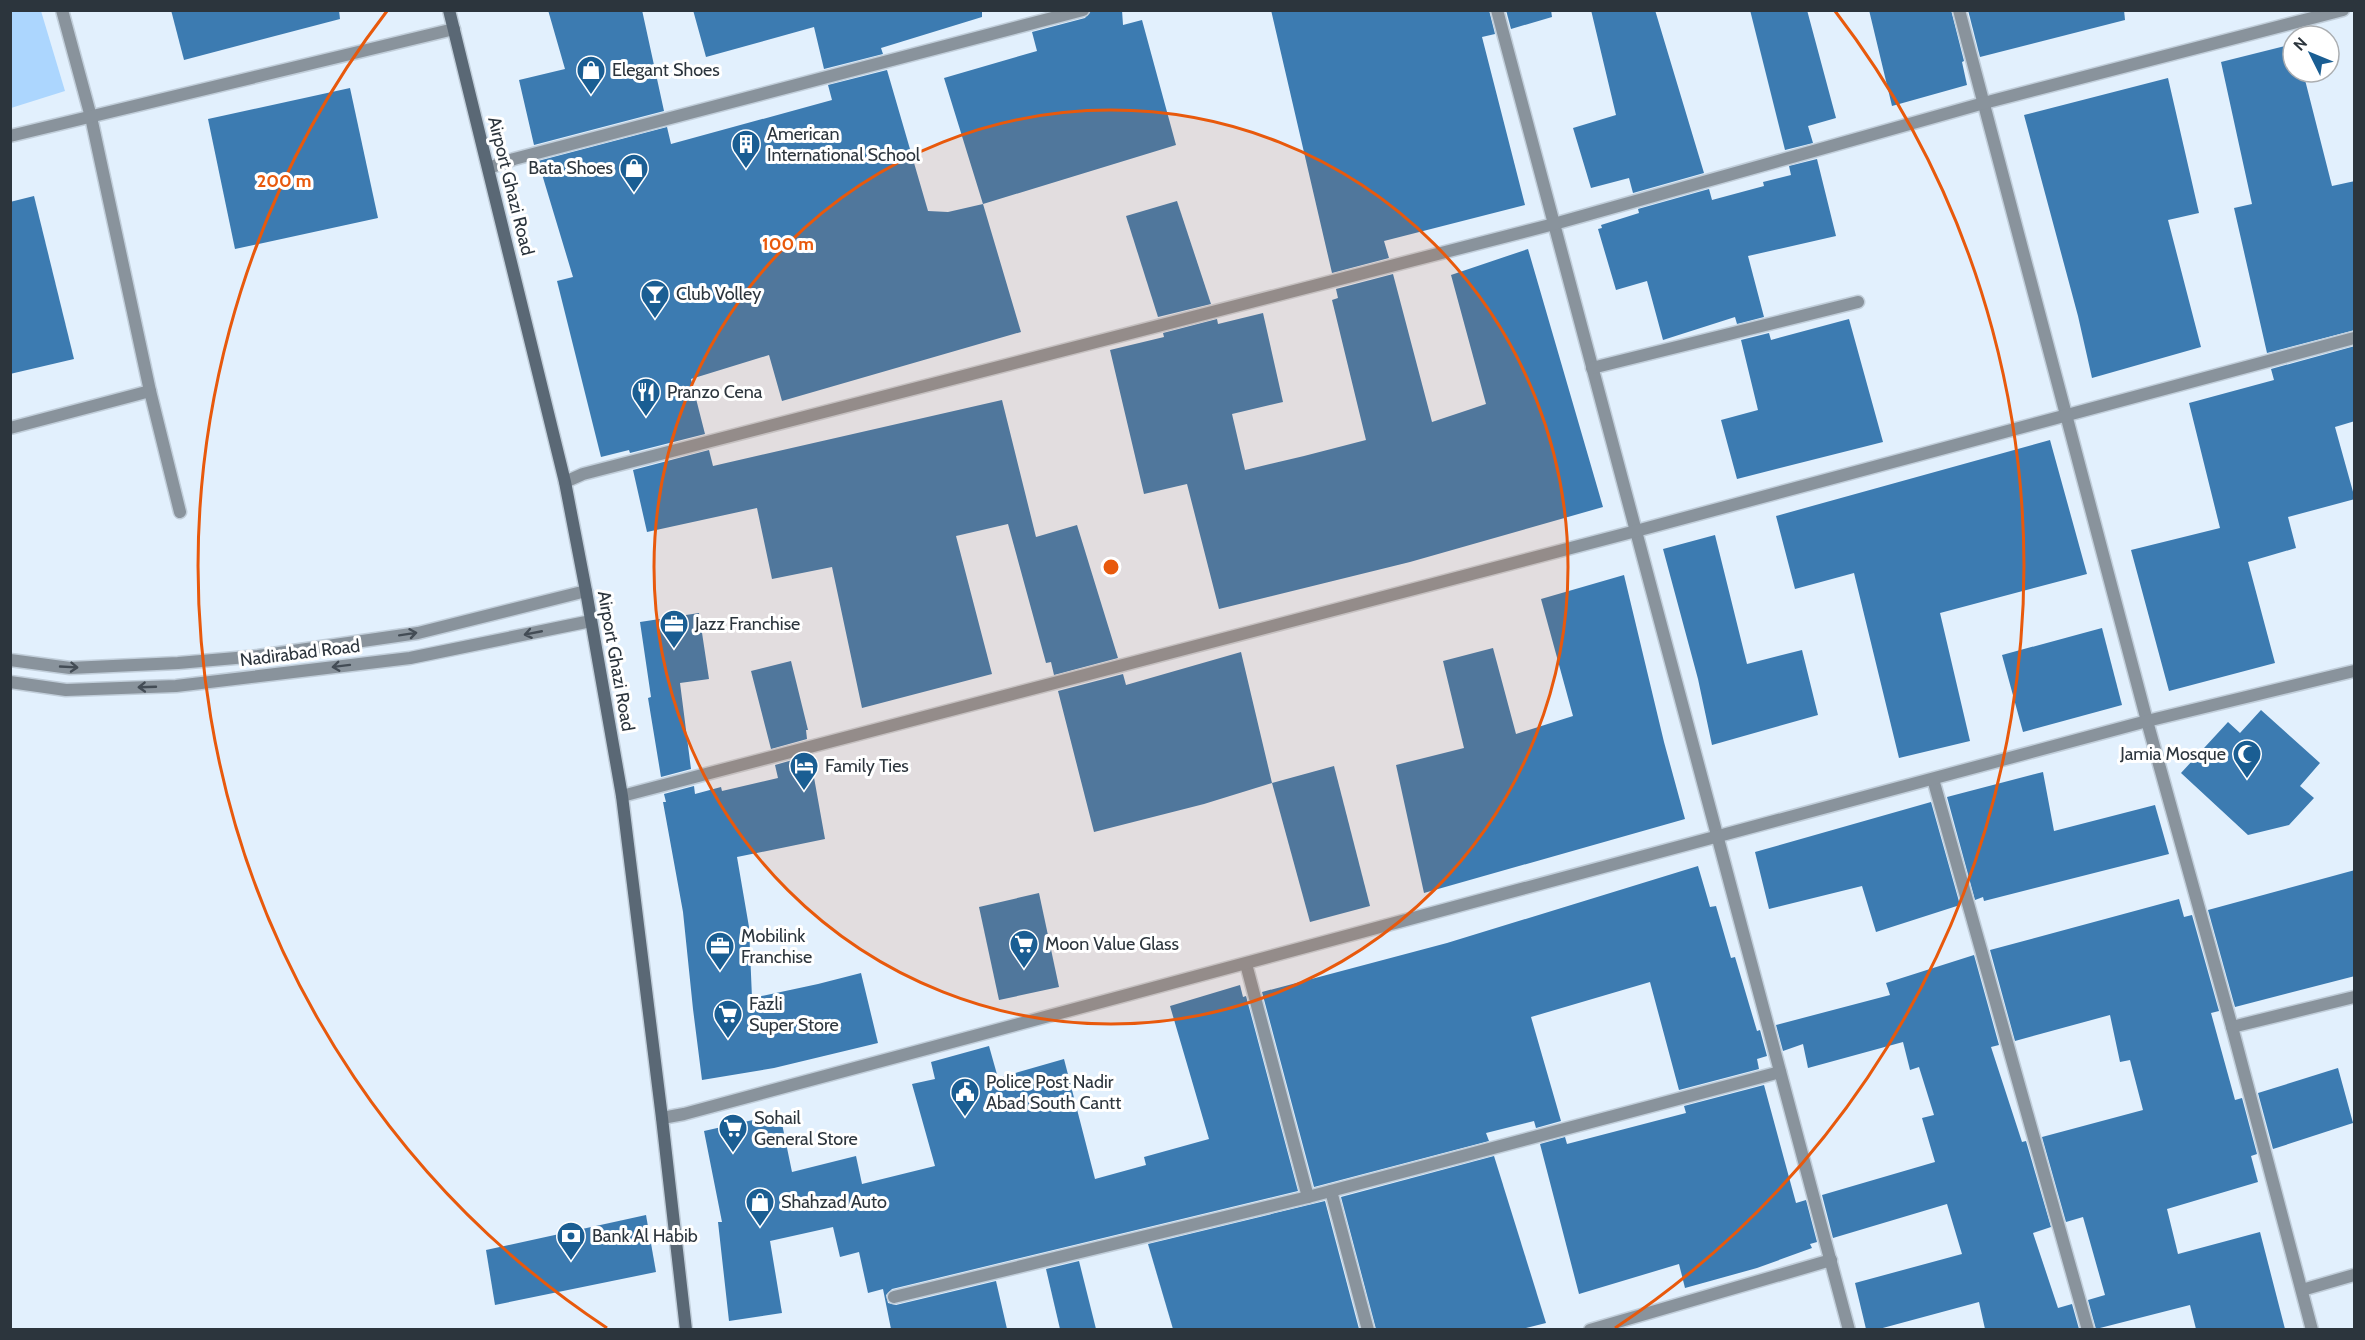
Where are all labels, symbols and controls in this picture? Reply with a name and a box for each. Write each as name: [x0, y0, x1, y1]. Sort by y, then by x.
north arrow: [2281, 24, 2341, 84]
text: N: [2290, 33, 2311, 55]
shop icon: Elegant Shoes: [575, 54, 607, 96]
place label: Elegant Shoes: [612, 59, 720, 81]
street label: Airport Ghazi Road: [483, 114, 539, 258]
place label: American International School: [767, 123, 921, 166]
building icon: American International School: [730, 128, 762, 170]
shop icon: Bata Shoes: [618, 152, 650, 194]
place label: Bata Shoes: [528, 157, 613, 179]
text: 200 m: [257, 170, 311, 192]
text: 100 m: [762, 233, 814, 255]
bar icon: Club Volley: [639, 278, 671, 320]
place label: Club Volley: [676, 283, 761, 305]
restaurant icon: Pranzo Cena: [630, 376, 662, 418]
place label: Pranzo Cena: [667, 381, 763, 403]
centre of rings: [1101, 557, 1121, 577]
street label: Airport Ghazi Road: [593, 589, 639, 733]
office icon: Jazz Franchise: [658, 608, 690, 650]
place label: Jazz Franchise: [694, 613, 800, 635]
one-way arrow: [398, 628, 418, 639]
one-way arrow: [524, 628, 544, 639]
street label: Nadirabad Road: [239, 635, 361, 671]
one-way arrow: [332, 661, 352, 672]
one-way arrow: [58, 662, 78, 673]
one-way arrow: [138, 681, 158, 693]
mosque icon: Jamia Mosque: [2231, 738, 2263, 780]
place label: Jamia Mosque: [2119, 743, 2226, 765]
hotel icon: Family Ties: [788, 750, 820, 792]
place label: Family Ties: [825, 755, 909, 777]
place label: Mobilink Franchise: [741, 925, 812, 968]
supermarket icon: Moon Value Glass: [1008, 928, 1040, 970]
office icon: Mobilink Franchise: [704, 930, 736, 972]
place label: Moon Value Glass: [1045, 933, 1179, 955]
place label: Fazli Super Store: [749, 993, 839, 1036]
supermarket icon: Fazli Super Store: [712, 998, 744, 1040]
place label: Police Post Nadir Abad South Cantt: [986, 1071, 1121, 1114]
public building icon: Police Post Nadir Abad South Cantt: [949, 1076, 981, 1118]
place label: Sohail General Store: [754, 1107, 858, 1150]
supermarket icon: Sohail General Store: [717, 1112, 749, 1154]
shop icon: Shahzad Auto: [744, 1186, 776, 1228]
place label: Shahzad Auto: [781, 1191, 887, 1213]
bank icon: Bank Al Habib: [555, 1220, 587, 1262]
place label: Bank Al Habib: [592, 1225, 698, 1247]

